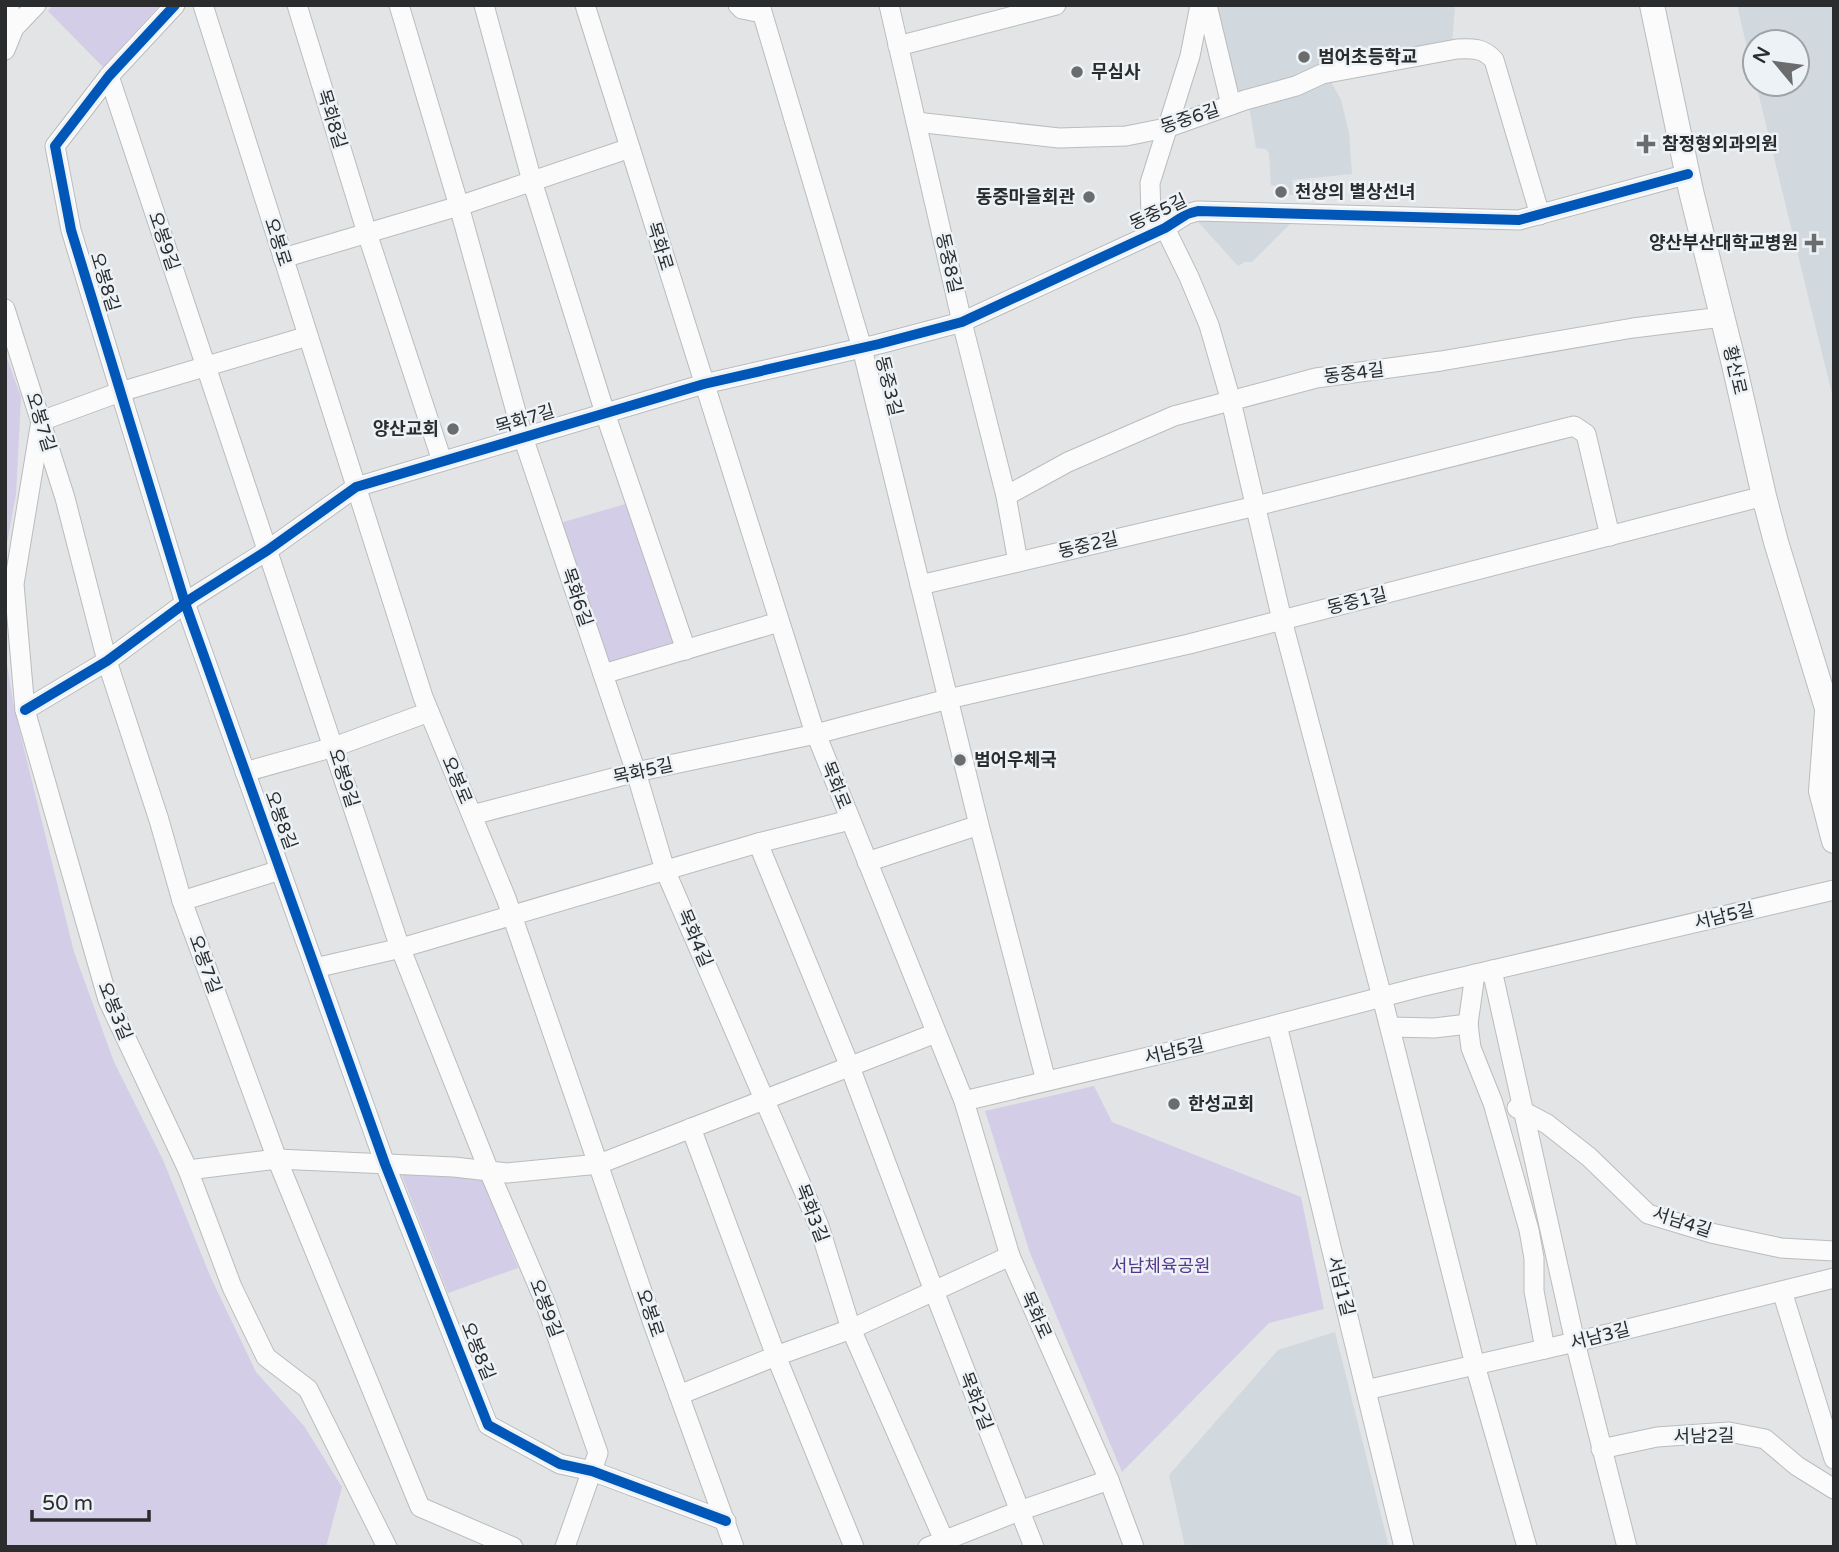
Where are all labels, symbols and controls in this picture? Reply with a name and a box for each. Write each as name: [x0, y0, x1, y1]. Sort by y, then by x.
north arrow: [1741, 28, 1811, 98]
text: N: [1749, 43, 1775, 67]
place label: 범어초등학교: [1318, 46, 1417, 68]
marker: 범어초등학교: [1296, 49, 1312, 65]
place label: 무심사: [1091, 61, 1141, 83]
marker: 무심사: [1069, 64, 1085, 80]
street label: 목화8길: [313, 87, 351, 151]
street label: 동중6길: [1158, 98, 1222, 138]
place label: 참정형외과의원: [1662, 133, 1778, 155]
marker: 참정형외과의원: [1636, 134, 1656, 154]
place label: 천상의 별상선녀: [1295, 181, 1416, 203]
marker: 천상의 별상선녀: [1273, 184, 1289, 200]
place label: 동중마을회관: [976, 186, 1075, 208]
marker: 동중마을회관: [1081, 189, 1097, 205]
street label: 동중5길: [1126, 189, 1190, 235]
street label: 오봉9길: [144, 209, 184, 273]
street label: 오봉로: [260, 215, 296, 269]
street label: 목화로: [642, 219, 678, 273]
street label: 동중8길: [931, 231, 967, 295]
place label: 양산부산대학교병원: [1649, 232, 1798, 254]
marker: 양산부산대학교병원: [1804, 233, 1824, 253]
street label: 오봉8길: [86, 250, 124, 314]
street label: 황산로: [1719, 343, 1751, 397]
street label: 동중3길: [871, 354, 907, 418]
street label: 동중4길: [1322, 358, 1386, 388]
street label: 오봉7길: [22, 390, 60, 454]
street label: 목화7길: [493, 400, 557, 438]
place label: 양산교회: [373, 418, 439, 440]
marker: 양산교회: [445, 421, 461, 437]
street label: 동중2길: [1056, 527, 1120, 563]
street label: 목화6길: [557, 565, 597, 629]
street label: 동중1길: [1325, 583, 1389, 619]
street label: 오봉9길: [324, 746, 364, 810]
place label: 범어우체국: [974, 749, 1057, 771]
marker: 범어우체국: [952, 752, 968, 768]
street label: 오봉로: [437, 753, 477, 807]
street label: 목화5길: [611, 753, 675, 789]
street label: 목화로: [816, 758, 856, 812]
street label: 오봉8길: [260, 788, 302, 852]
street label: 서남5길: [1692, 898, 1756, 934]
street label: 목화4길: [673, 906, 717, 970]
street label: 오봉7길: [184, 932, 226, 996]
street label: 오봉3길: [93, 979, 137, 1043]
street label: 서남5길: [1142, 1033, 1206, 1069]
place label: 한성교회: [1188, 1093, 1254, 1115]
marker: 한성교회: [1166, 1096, 1182, 1112]
street label: 목화3길: [791, 1181, 833, 1245]
street label: 서남4길: [1650, 1202, 1714, 1242]
street label: 서남1길: [1323, 1254, 1359, 1318]
park label: 서남체육공원: [1111, 1255, 1211, 1277]
street label: 오봉9길: [525, 1276, 567, 1340]
street label: 오봉로: [632, 1286, 668, 1340]
street label: 목화로: [1016, 1288, 1056, 1342]
street label: 서남3길: [1568, 1318, 1632, 1354]
street label: 오봉8길: [456, 1319, 500, 1383]
street label: 목화2길: [955, 1369, 997, 1433]
street label: 서남2길: [1673, 1424, 1735, 1448]
scale bar: [32, 1478, 149, 1522]
text: 50 m: [42, 1491, 93, 1516]

